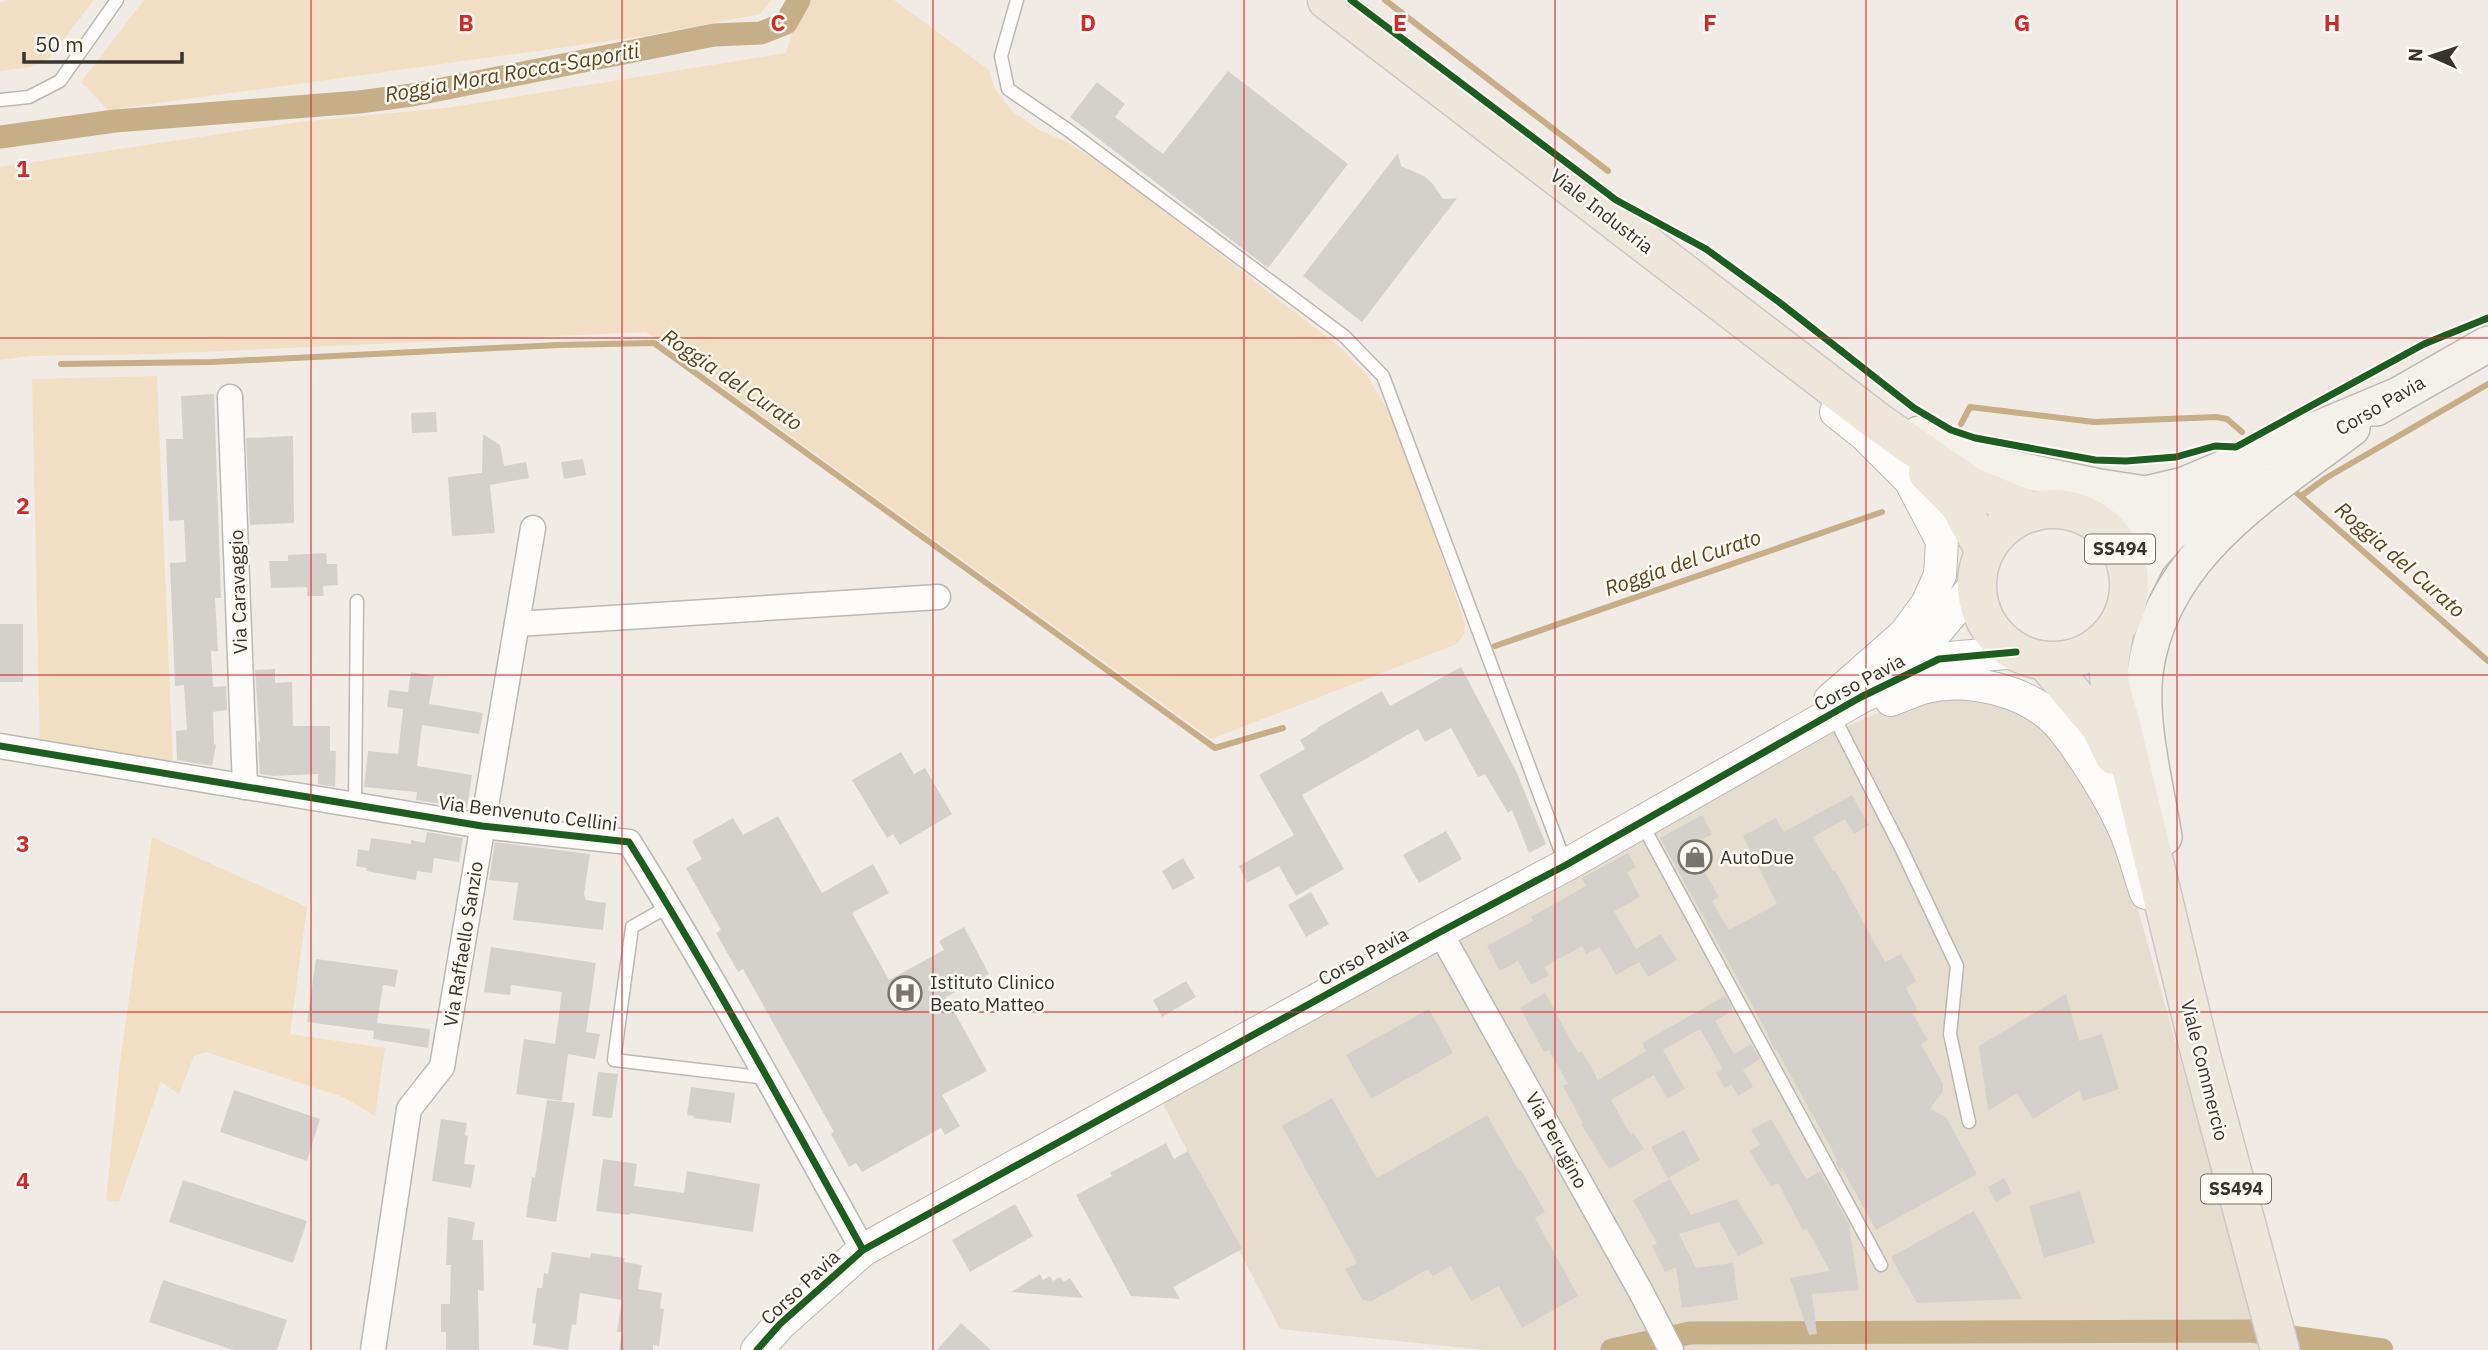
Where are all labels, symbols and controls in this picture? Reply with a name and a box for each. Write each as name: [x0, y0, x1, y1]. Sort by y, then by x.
text: B: [458, 7, 474, 37]
text: C: [771, 7, 786, 37]
text: D: [1080, 7, 1096, 37]
text: E: [1393, 7, 1407, 37]
text: F: [1703, 7, 1717, 37]
text: G: [2014, 7, 2030, 37]
text: H: [2324, 7, 2340, 37]
scale bar: [24, 21, 182, 65]
north arrow: [2397, 21, 2467, 91]
text: 50 m: [35, 30, 84, 58]
water label: Roggia Mora Rocca-Saporiti: [382, 36, 642, 108]
text: N: [2403, 48, 2427, 63]
text: 1: [16, 153, 30, 183]
street label: Viale Industria: [1546, 163, 1658, 259]
water label: Roggia del Curato: [657, 322, 808, 437]
street label: Corso Pavia: [2331, 370, 2429, 440]
text: 2: [16, 490, 30, 520]
water label: Roggia del Curato: [2330, 495, 2472, 624]
water label: Roggia del Curato: [1601, 522, 1765, 602]
street label: Via Caravaggio: [224, 529, 252, 655]
road number: SS494: [2085, 534, 2155, 564]
street label: Corso Pavia: [1810, 648, 1908, 716]
street label: Via Benvenuto Cellini: [437, 790, 619, 836]
text: 3: [16, 828, 30, 858]
shop icon: AutoDue: [1676, 838, 1714, 876]
place label: AutoDue: [1720, 845, 1794, 869]
street label: Via Raffaello Sanzio: [438, 859, 488, 1029]
street label: Corso Pavia: [1314, 921, 1412, 991]
place label: Istituto Clinico Beato Matteo: [930, 970, 1055, 1016]
hospital icon: Istituto Clinico Beato Matteo: [886, 974, 924, 1012]
street label: Viale Commercio: [2176, 997, 2234, 1143]
street label: Via Perugino: [1521, 1088, 1593, 1192]
text: 4: [16, 1165, 30, 1195]
road number: SS494: [2201, 1174, 2271, 1204]
street label: Corso Pavia: [755, 1244, 845, 1330]

